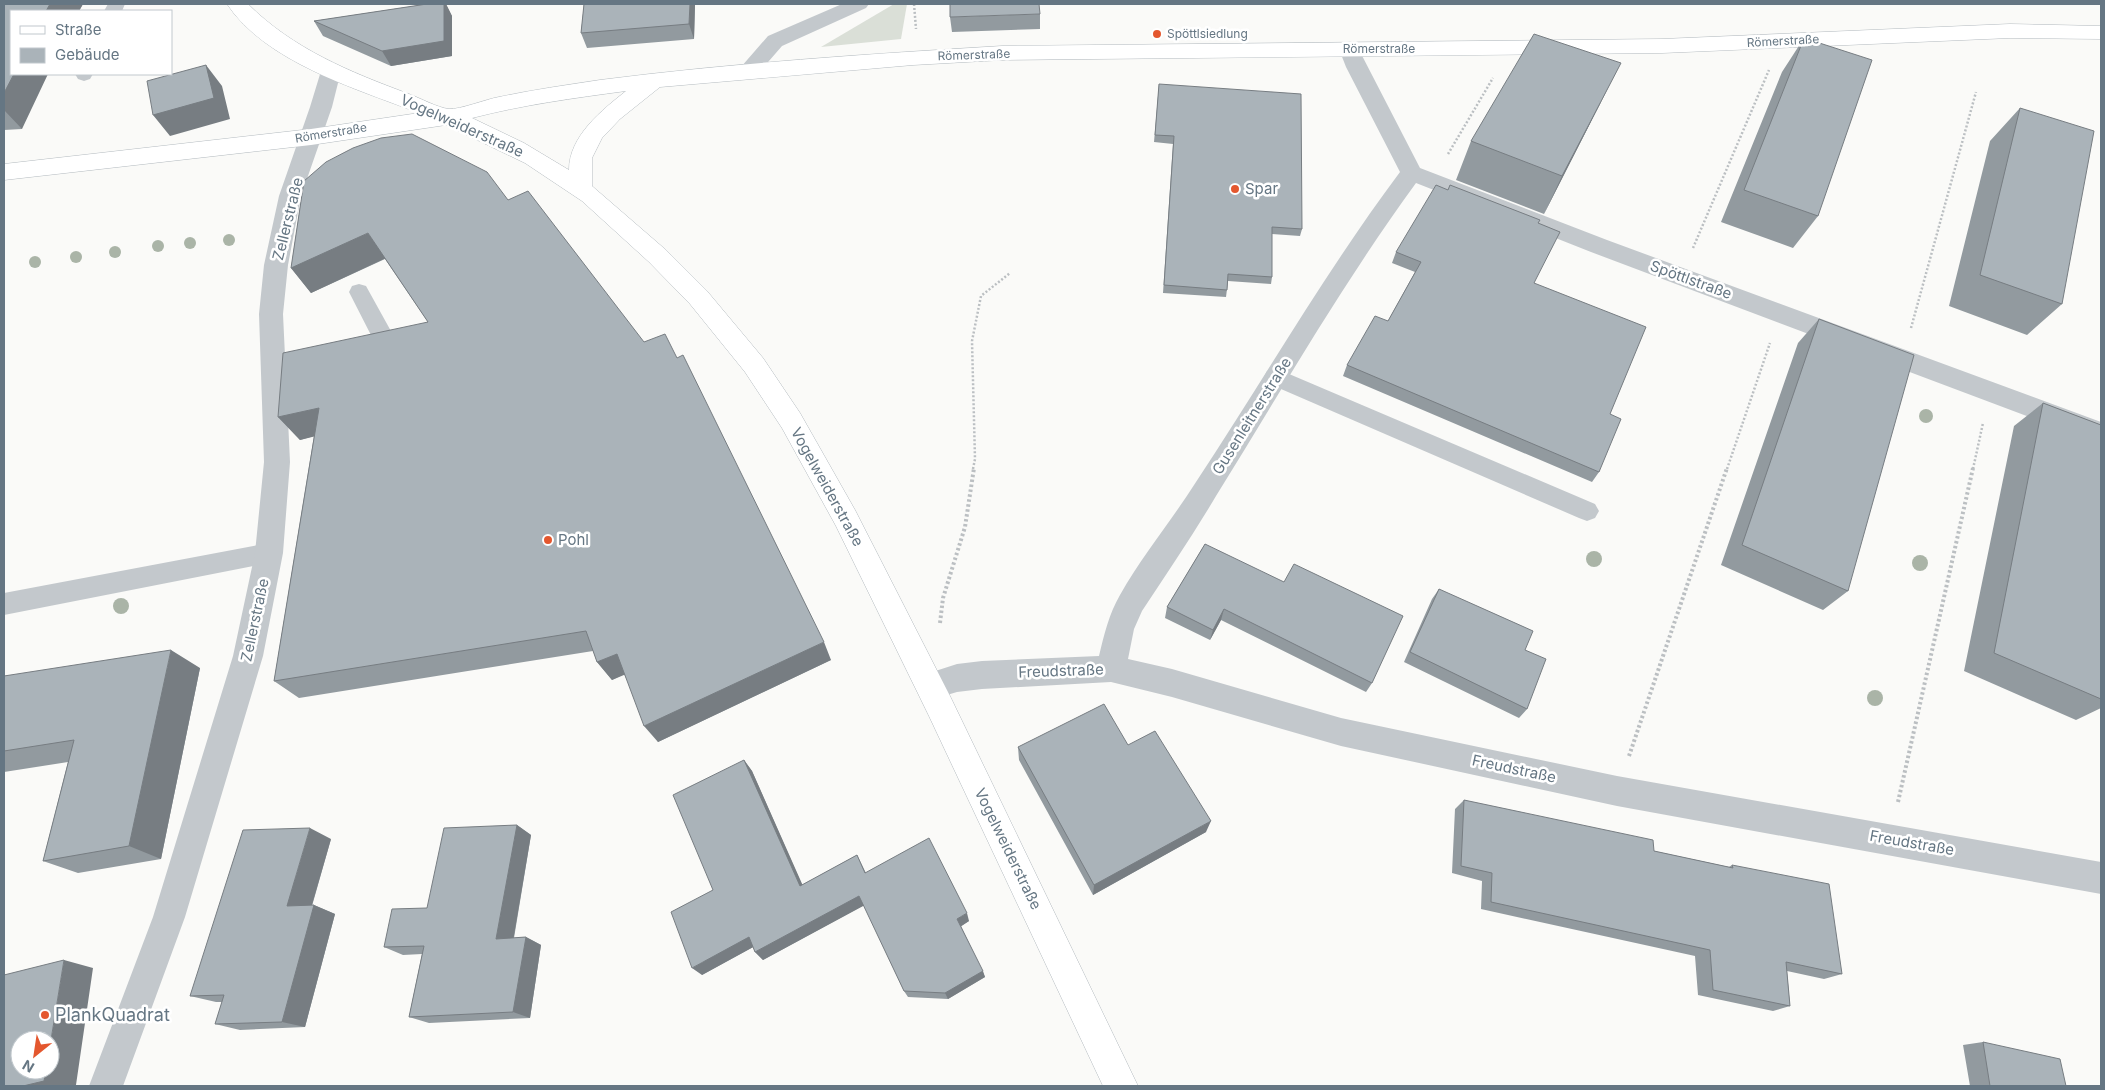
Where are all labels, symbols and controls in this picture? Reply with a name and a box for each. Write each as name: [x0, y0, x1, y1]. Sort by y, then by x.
legend: [10, 10, 172, 75]
text: Straße: [55, 20, 102, 39]
place label: Spöttlsiedlung: [1167, 26, 1248, 41]
marker: Spöttlsiedlung: [1151, 28, 1163, 40]
street label: Römerstraße: [1746, 31, 1820, 50]
street label: Römerstraße: [1343, 41, 1415, 56]
text: Gebäude: [55, 45, 120, 64]
street label: Römerstraße: [937, 46, 1011, 63]
street label: Vogelweiderstraße: [398, 90, 527, 161]
street label: Römerstraße: [294, 119, 368, 146]
street label: Zellerstraße: [268, 175, 307, 262]
place label: Spar: [1245, 179, 1278, 198]
marker: Spar: [1229, 183, 1241, 195]
street label: Spöttlstraße: [1648, 256, 1735, 303]
street label: Gusenleitnerstraße: [1208, 354, 1295, 478]
street label: Vogelweiderstraße: [787, 424, 868, 550]
place label: Pohl: [558, 530, 589, 549]
marker: Pohl: [542, 534, 554, 546]
street label: Zellerstraße: [236, 576, 273, 663]
street label: Freudstraße: [1018, 660, 1104, 681]
street label: Freudstraße: [1470, 750, 1558, 787]
street label: Vogelweiderstraße: [971, 785, 1046, 913]
street label: Freudstraße: [1868, 826, 1956, 859]
place label: PlankQuadrat: [55, 1004, 170, 1025]
marker: PlankQuadrat: [39, 1009, 51, 1021]
north arrow: [10, 1030, 60, 1080]
text: N: [19, 1057, 37, 1077]

